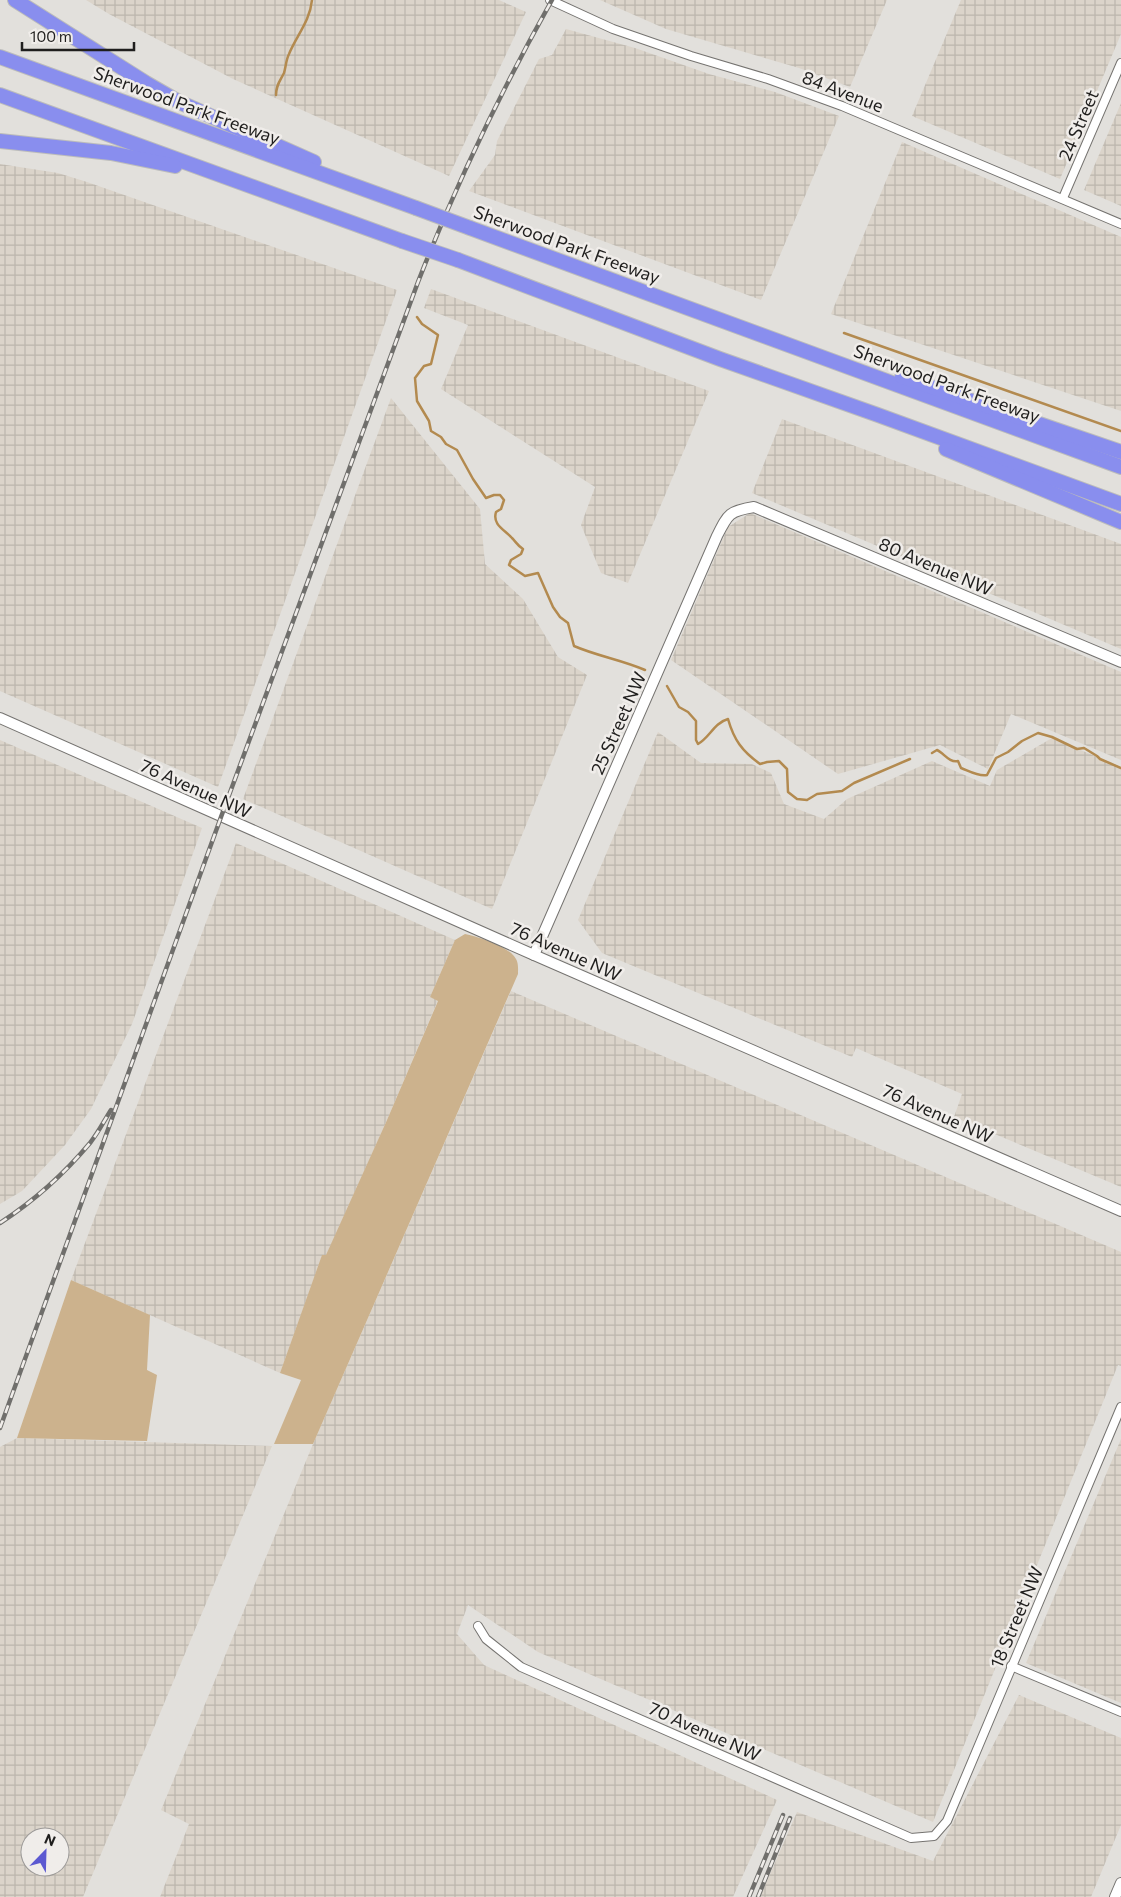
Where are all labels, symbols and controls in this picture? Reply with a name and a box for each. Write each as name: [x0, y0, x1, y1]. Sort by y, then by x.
scale bar: [22, 20, 135, 52]
text: 100 m: [30, 27, 72, 45]
street label: Sherwood Park Freeway: [91, 61, 283, 149]
street label: 84 Avenue: [799, 65, 887, 117]
street label: 24 Street: [1053, 86, 1103, 164]
street label: Sherwood Park Freeway: [471, 200, 663, 288]
street label: Sherwood Park Freeway: [851, 339, 1043, 427]
street label: 80 Avenue NW: [876, 532, 996, 600]
street label: 25 Street NW: [586, 668, 650, 778]
street label: 76 Avenue NW: [137, 754, 255, 822]
street label: 76 Avenue NW: [507, 917, 625, 985]
street label: 76 Avenue NW: [879, 1079, 997, 1147]
street label: 18 Street NW: [985, 1563, 1047, 1671]
street label: 70 Avenue NW: [646, 1697, 764, 1765]
north arrow: [20, 1827, 70, 1877]
text: N: [42, 1830, 58, 1849]

